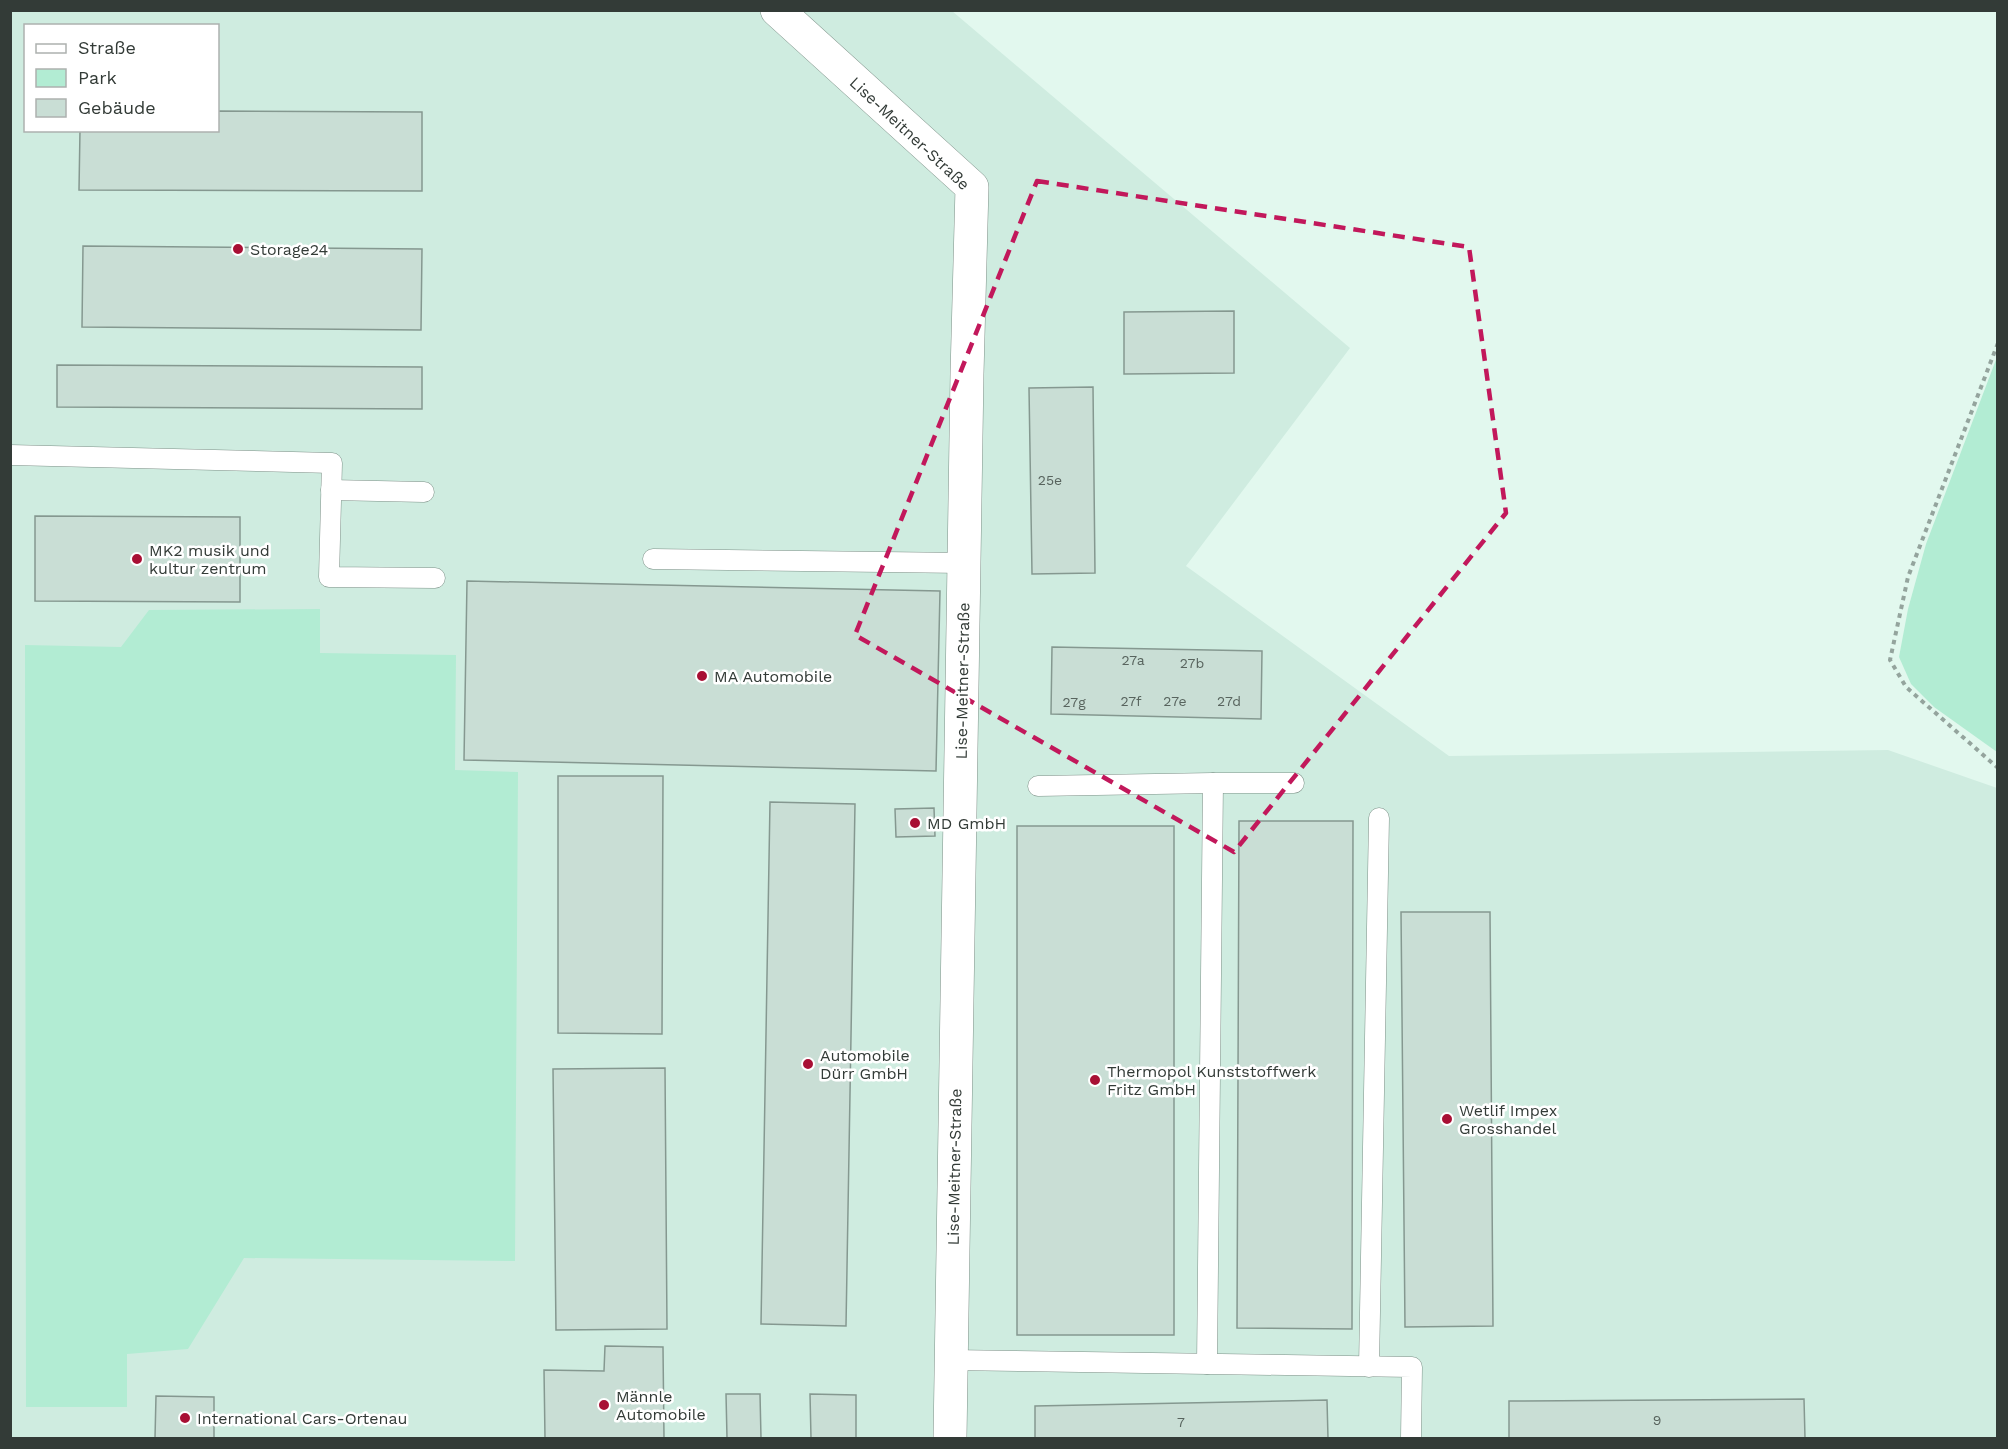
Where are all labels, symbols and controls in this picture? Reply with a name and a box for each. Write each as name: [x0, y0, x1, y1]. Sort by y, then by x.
legend: [24, 24, 219, 132]
text: Straße: [78, 37, 136, 58]
text: Park: [78, 67, 117, 88]
street label: Lise-Meitner-Straße: [846, 73, 974, 194]
text: Gebäude: [78, 97, 156, 118]
place label: Storage24: [250, 240, 329, 259]
marker: Storage24: [231, 242, 245, 256]
house number: 25e: [1038, 472, 1062, 488]
place label: MK2 musik und kultur zentrum: [149, 541, 270, 578]
marker: MK2 musik und kultur zentrum: [130, 552, 144, 566]
street label: Lise-Meitner-Straße: [952, 602, 973, 760]
house number: 27a: [1121, 652, 1145, 668]
house number: 27b: [1180, 655, 1204, 671]
place label: MA Automobile: [714, 667, 832, 686]
marker: MA Automobile: [695, 669, 709, 683]
house number: 27f: [1120, 693, 1142, 709]
house number: 27e: [1163, 693, 1187, 709]
house number: 27d: [1217, 693, 1241, 709]
house number: 27g: [1062, 694, 1086, 710]
place label: MD GmbH: [927, 814, 1006, 833]
marker: MD GmbH: [908, 816, 922, 830]
place label: Automobile Dürr GmbH: [820, 1046, 910, 1083]
marker: Automobile Dürr GmbH: [801, 1057, 815, 1071]
place label: Thermopol Kunststoffwerk Fritz GmbH: [1107, 1062, 1316, 1099]
marker: Thermopol Kunststoffwerk Fritz GmbH: [1088, 1073, 1102, 1087]
street label: Lise-Meitner-Straße: [944, 1088, 965, 1246]
place label: Wetlif Impex Grosshandel: [1459, 1101, 1557, 1138]
marker: Wetlif Impex Grosshandel: [1440, 1112, 1454, 1126]
place label: Männle Automobile: [616, 1387, 706, 1424]
marker: Männle Automobile: [597, 1398, 611, 1412]
place label: International Cars-Ortenau: [197, 1409, 407, 1428]
marker: International Cars-Ortenau: [178, 1411, 192, 1425]
house number: 9: [1653, 1412, 1661, 1428]
house number: 7: [1177, 1414, 1185, 1430]

